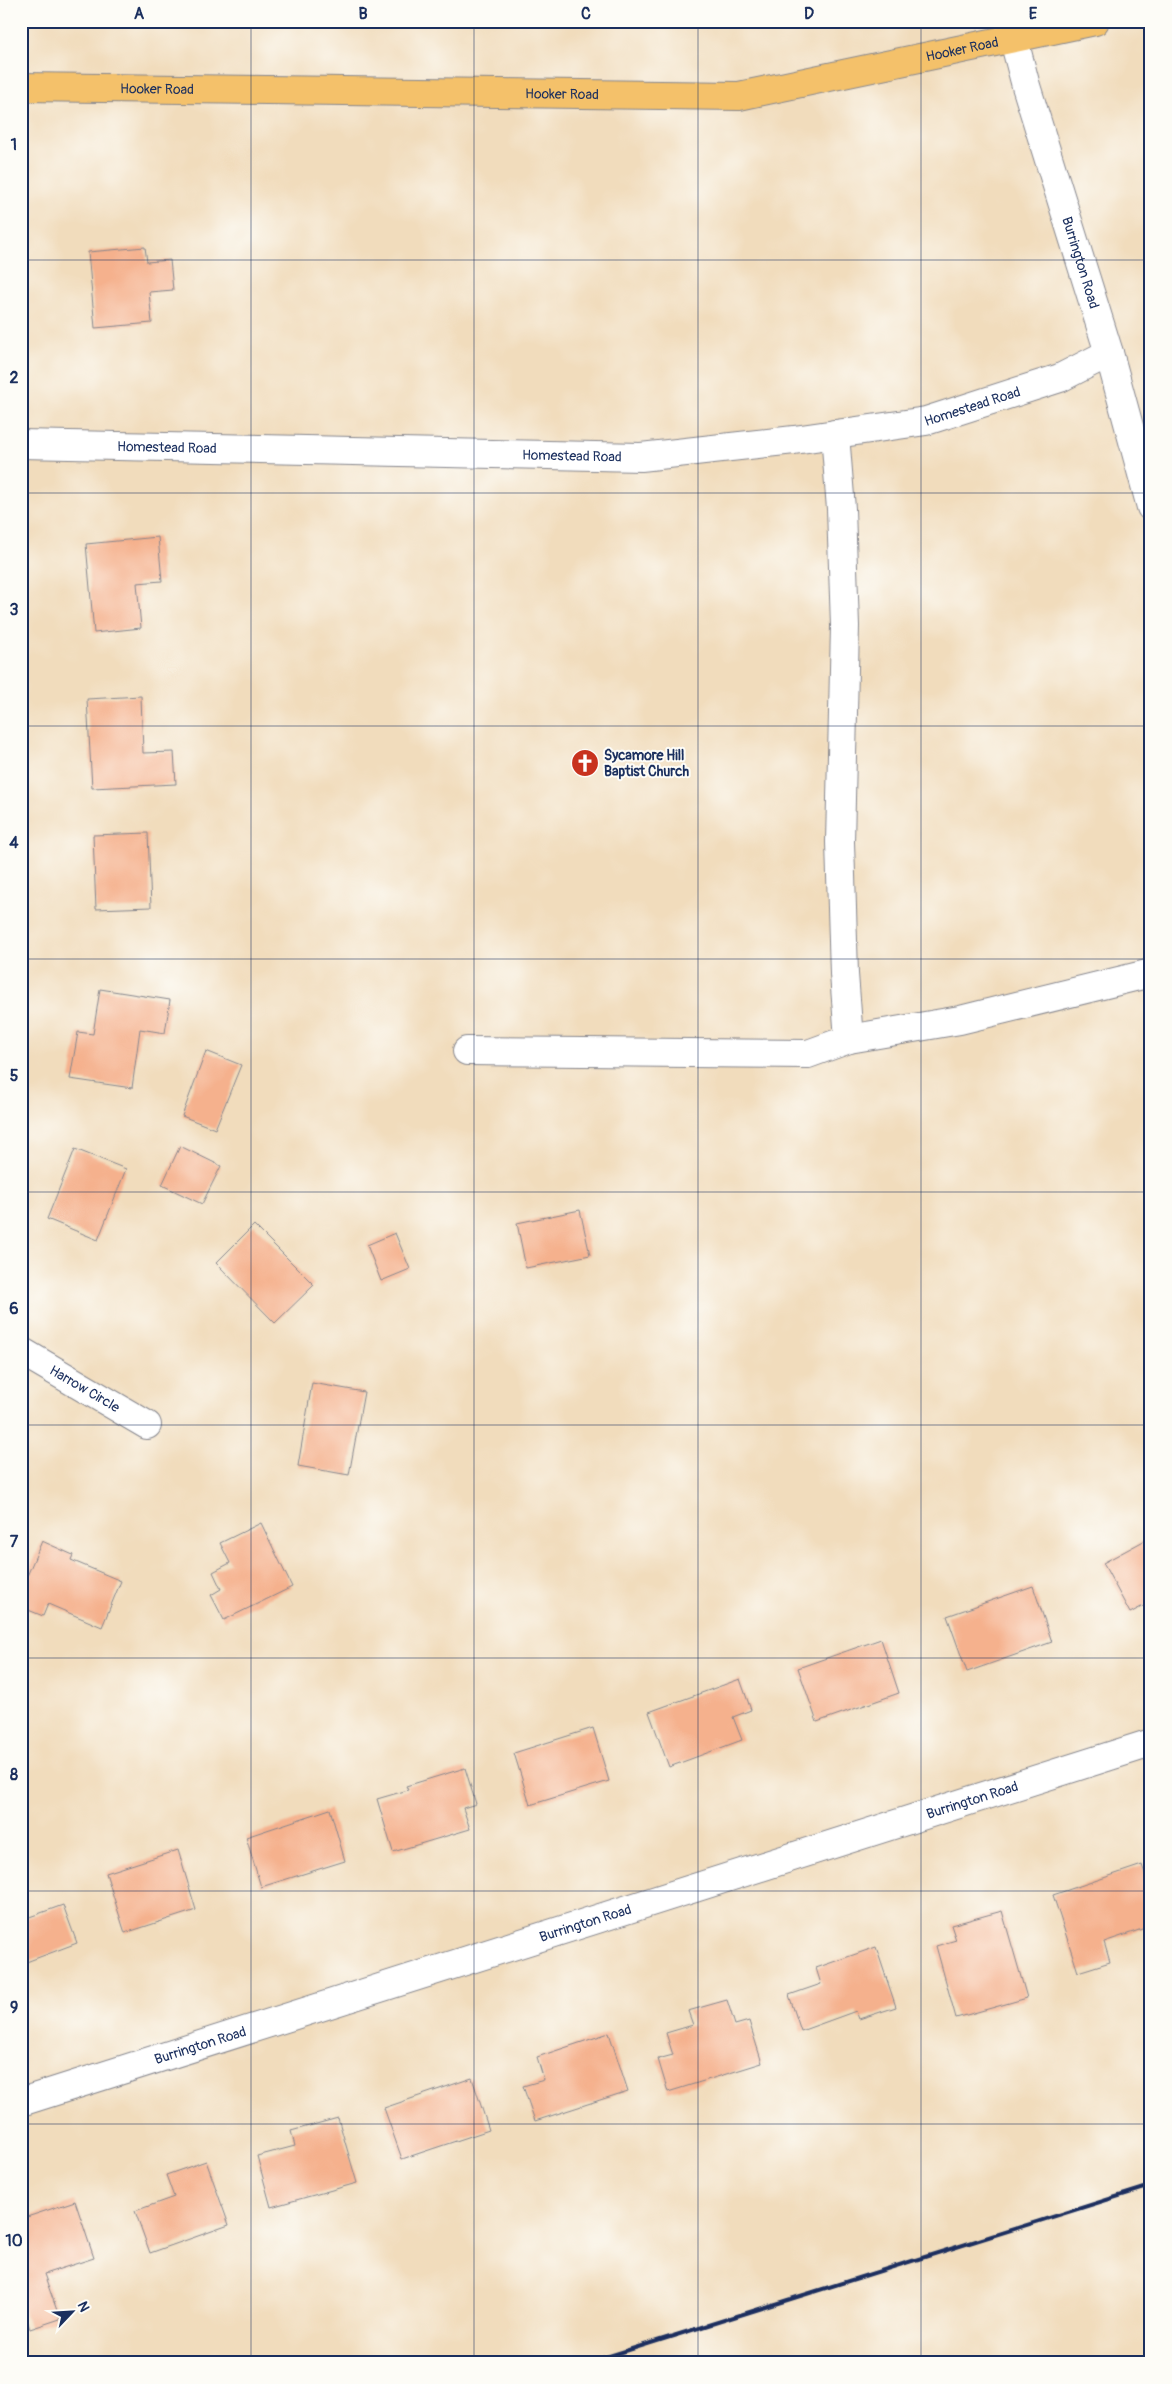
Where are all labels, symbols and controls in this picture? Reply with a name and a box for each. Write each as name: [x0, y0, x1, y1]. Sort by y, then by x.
text: A: [134, 4, 145, 24]
text: B: [358, 4, 368, 24]
text: C: [581, 4, 591, 24]
text: D: [804, 4, 814, 24]
text: E: [1029, 4, 1038, 24]
street label: Hooker Road: [924, 33, 1000, 65]
street label: Hooker Road: [120, 80, 194, 98]
street label: Hooker Road: [525, 85, 599, 103]
text: 1: [11, 135, 17, 155]
street label: Burrington Road: [1059, 214, 1103, 311]
text: 2: [10, 368, 19, 388]
street label: Homestead Road: [922, 383, 1022, 429]
street label: Homestead Road: [117, 438, 217, 457]
street label: Homestead Road: [522, 446, 622, 465]
text: 3: [10, 600, 19, 620]
place label: Sycamore Hill Baptist Church: [604, 747, 689, 780]
church icon: Sycamore Hill Baptist Church: [570, 748, 600, 778]
text: 4: [9, 833, 19, 853]
text: 5: [10, 1066, 19, 1086]
text: 6: [9, 1299, 19, 1319]
street label: Harrow Circle: [47, 1361, 123, 1416]
text: 7: [10, 1532, 19, 1552]
text: 8: [10, 1765, 18, 1785]
street label: Burrington Road: [924, 1777, 1020, 1822]
street label: Burrington Road: [537, 1900, 633, 1945]
text: 9: [10, 1998, 18, 2018]
street label: Burrington Road: [152, 2022, 248, 2068]
text: 10: [5, 2231, 23, 2251]
north arrow: [48, 2286, 98, 2336]
text: N: [74, 2299, 93, 2315]

